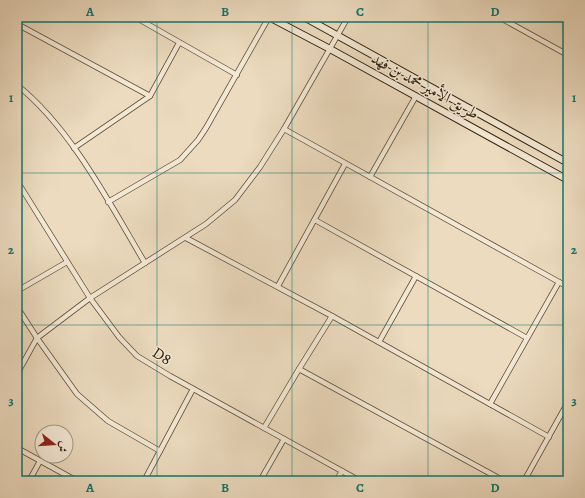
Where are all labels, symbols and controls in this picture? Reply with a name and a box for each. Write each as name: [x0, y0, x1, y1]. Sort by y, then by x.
text: A: [85, 3, 95, 20]
text: B: [221, 3, 229, 20]
text: C: [356, 3, 364, 20]
text: D: [490, 3, 500, 20]
street label: طريق الأمير محمد بن فهد: [367, 46, 483, 125]
text: 1: [9, 89, 14, 106]
text: 1: [572, 89, 577, 106]
text: 2: [8, 241, 15, 258]
text: 2: [571, 241, 578, 258]
street label: D8: [148, 342, 176, 370]
text: 3: [8, 392, 14, 409]
text: 3: [571, 392, 577, 409]
north arrow: [34, 424, 74, 464]
text: ش: [54, 439, 72, 454]
text: A: [85, 479, 95, 496]
text: B: [221, 479, 229, 496]
text: C: [356, 479, 364, 496]
text: D: [490, 479, 500, 496]

